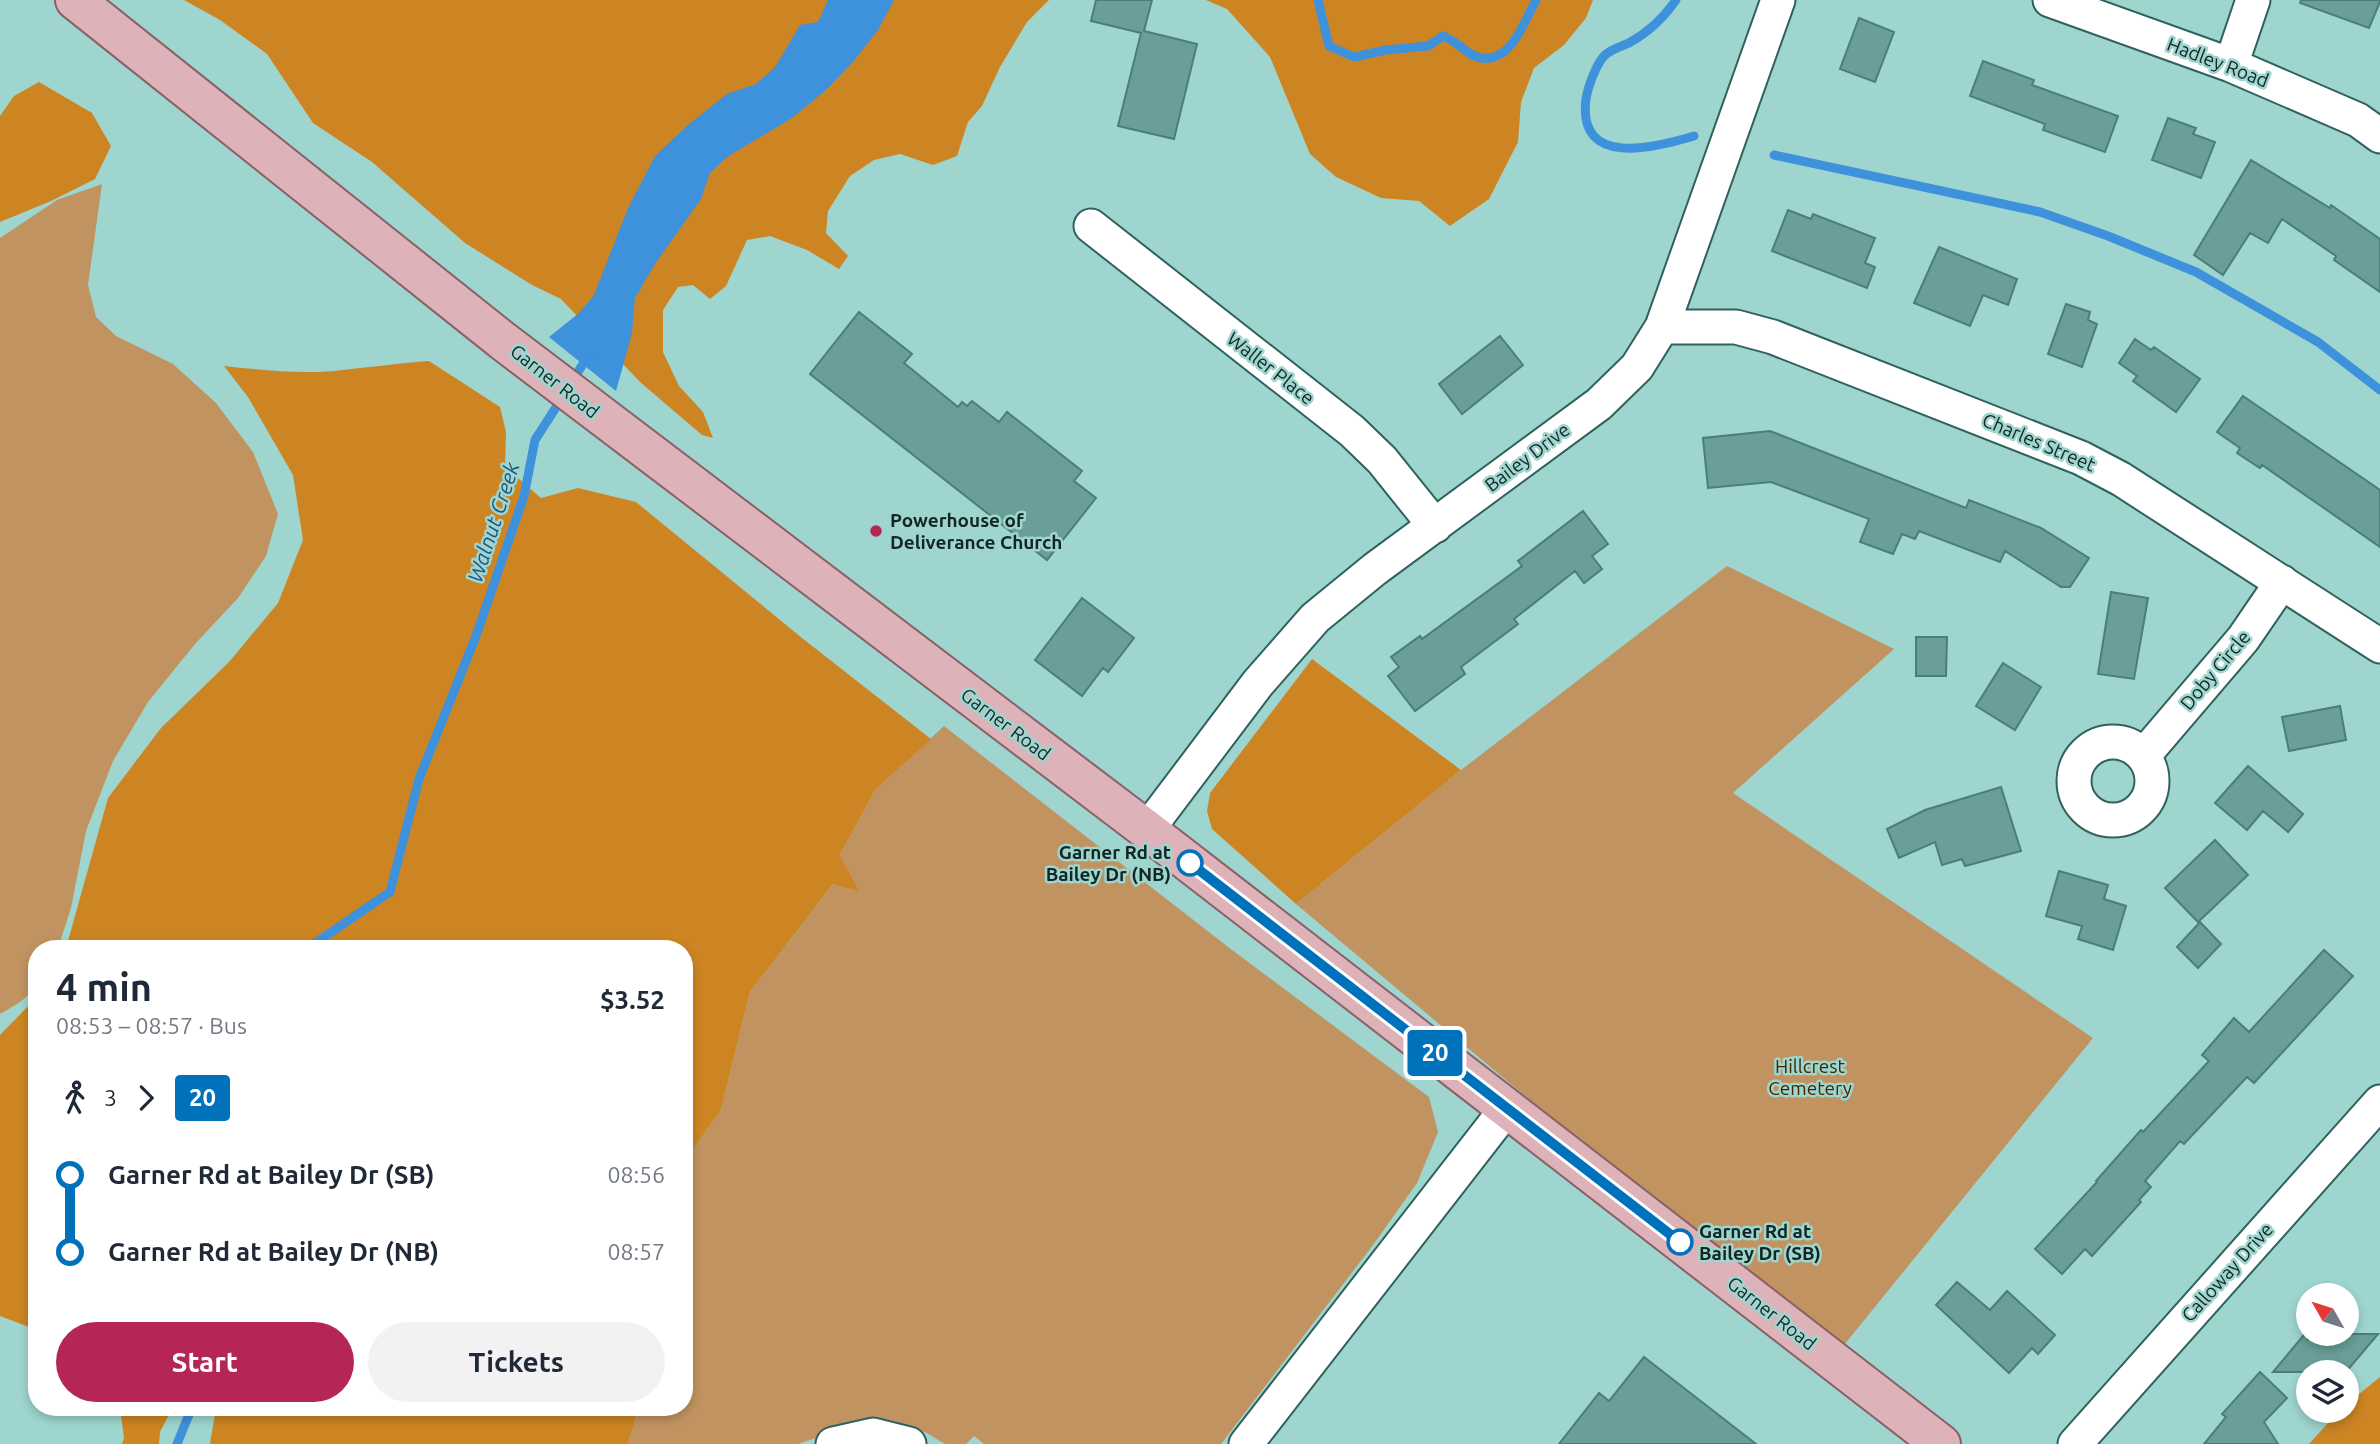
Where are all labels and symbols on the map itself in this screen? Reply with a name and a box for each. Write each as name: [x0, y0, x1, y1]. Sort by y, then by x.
street label: Hadley Road: [2164, 33, 2272, 91]
street label: Waller Place: [1223, 327, 1319, 409]
street label: Garner Road: [506, 340, 604, 422]
street label: Charles Street: [1979, 408, 2099, 476]
street label: Bailey Drive: [1480, 418, 1574, 496]
water label: Walnut Creek: [462, 459, 524, 585]
place label: Powerhouse of Deliverance Church: [890, 509, 1062, 553]
marker: Powerhouse of Deliverance Church: [868, 523, 884, 539]
street label: Doby Circle: [2175, 626, 2255, 714]
street label: Garner Road: [957, 683, 1055, 765]
place label: Garner Rd at Bailey Dr (NB): [1046, 841, 1171, 885]
marker: Garner Rd at Bailey Dr (NB): [1177, 850, 1203, 876]
line badge: 20: [1404, 1030, 1466, 1076]
park label: Hillcrest Cemetery: [1768, 1055, 1852, 1099]
street label: Calloway Drive: [2177, 1218, 2277, 1326]
place label: Garner Rd at Bailey Dr (SB): [1699, 1220, 1821, 1264]
marker: Garner Rd at Bailey Dr (SB): [1667, 1229, 1693, 1255]
street label: Garner Road: [1723, 1272, 1821, 1354]
north arrow: [2296, 1283, 2359, 1346]

